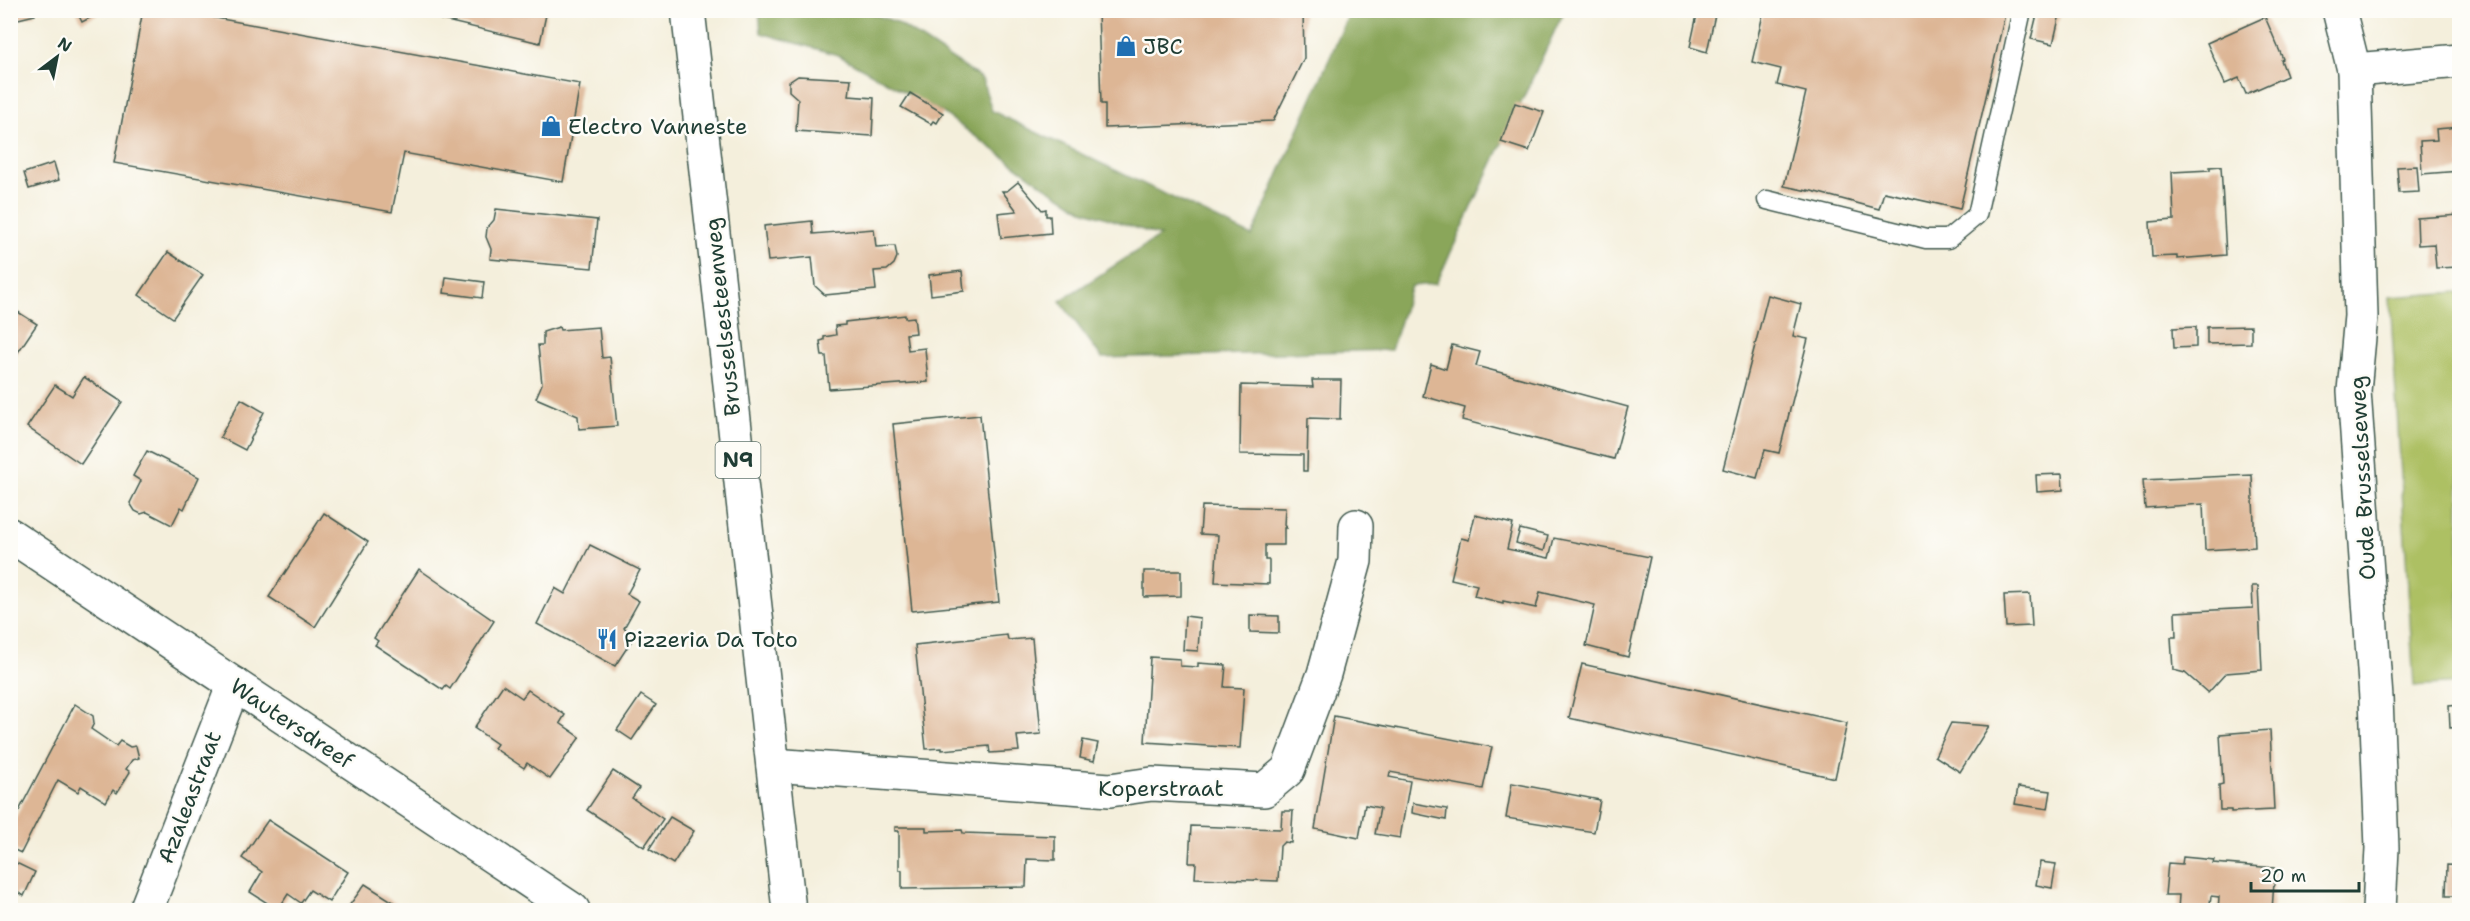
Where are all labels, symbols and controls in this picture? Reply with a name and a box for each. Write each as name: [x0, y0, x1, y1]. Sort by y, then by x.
north arrow: [27, 27, 87, 87]
text: N: [54, 32, 76, 57]
place label: JBC: [1143, 32, 1183, 61]
shop icon: JBC: [1114, 34, 1138, 58]
place label: Electro Vanneste: [568, 112, 748, 141]
shop icon: Electro Vanneste: [539, 114, 563, 138]
street label: Brusselsesteenweg: [698, 216, 747, 418]
street label: Oude Brusselseweg: [2343, 375, 2382, 581]
road number: N9: [716, 442, 760, 478]
place label: Pizzeria Da Toto: [624, 625, 798, 654]
restaurant icon: Pizzeria Da Toto: [595, 627, 619, 651]
street label: Wautersdreef: [224, 672, 360, 776]
street label: Azaleastraat: [151, 727, 228, 867]
street label: Koperstraat: [1098, 774, 1224, 803]
scale bar: [2251, 855, 2359, 893]
text: 20 m: [2260, 864, 2306, 888]

